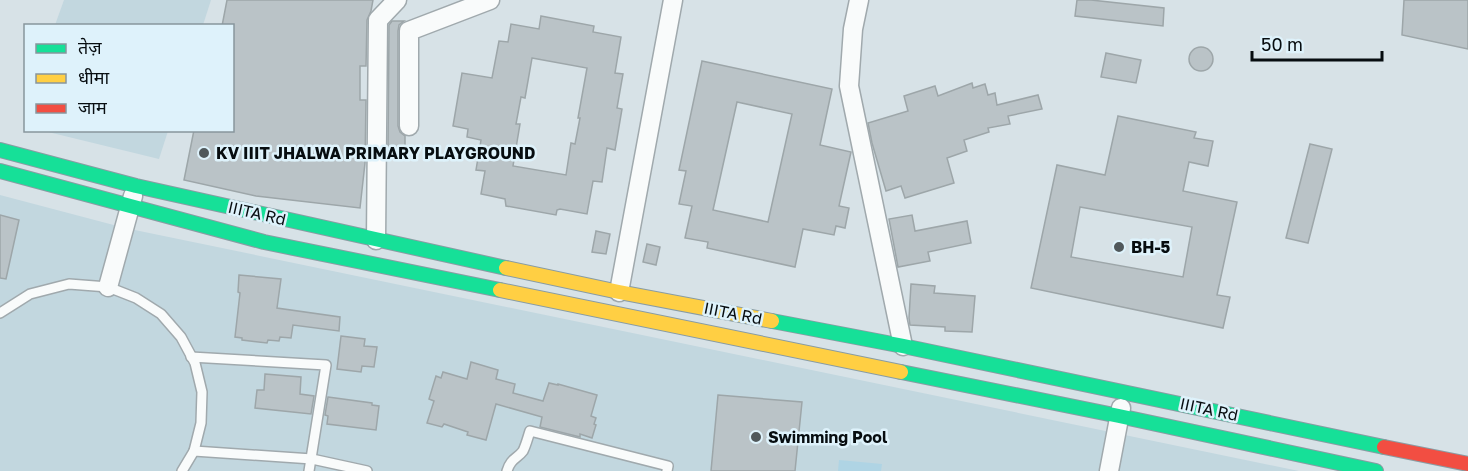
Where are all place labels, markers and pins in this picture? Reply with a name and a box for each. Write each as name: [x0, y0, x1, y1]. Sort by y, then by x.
place label: KV IIIT JHALWA PRIMARY PLAYGROUND: [216, 143, 535, 163]
marker: KV IIIT JHALWA PRIMARY PLAYGROUND: [197, 146, 211, 160]
place label: BH-5: [1131, 237, 1171, 257]
marker: BH-5: [1112, 240, 1126, 254]
place label: Swimming Pool: [768, 427, 888, 447]
marker: Swimming Pool: [749, 430, 763, 444]

